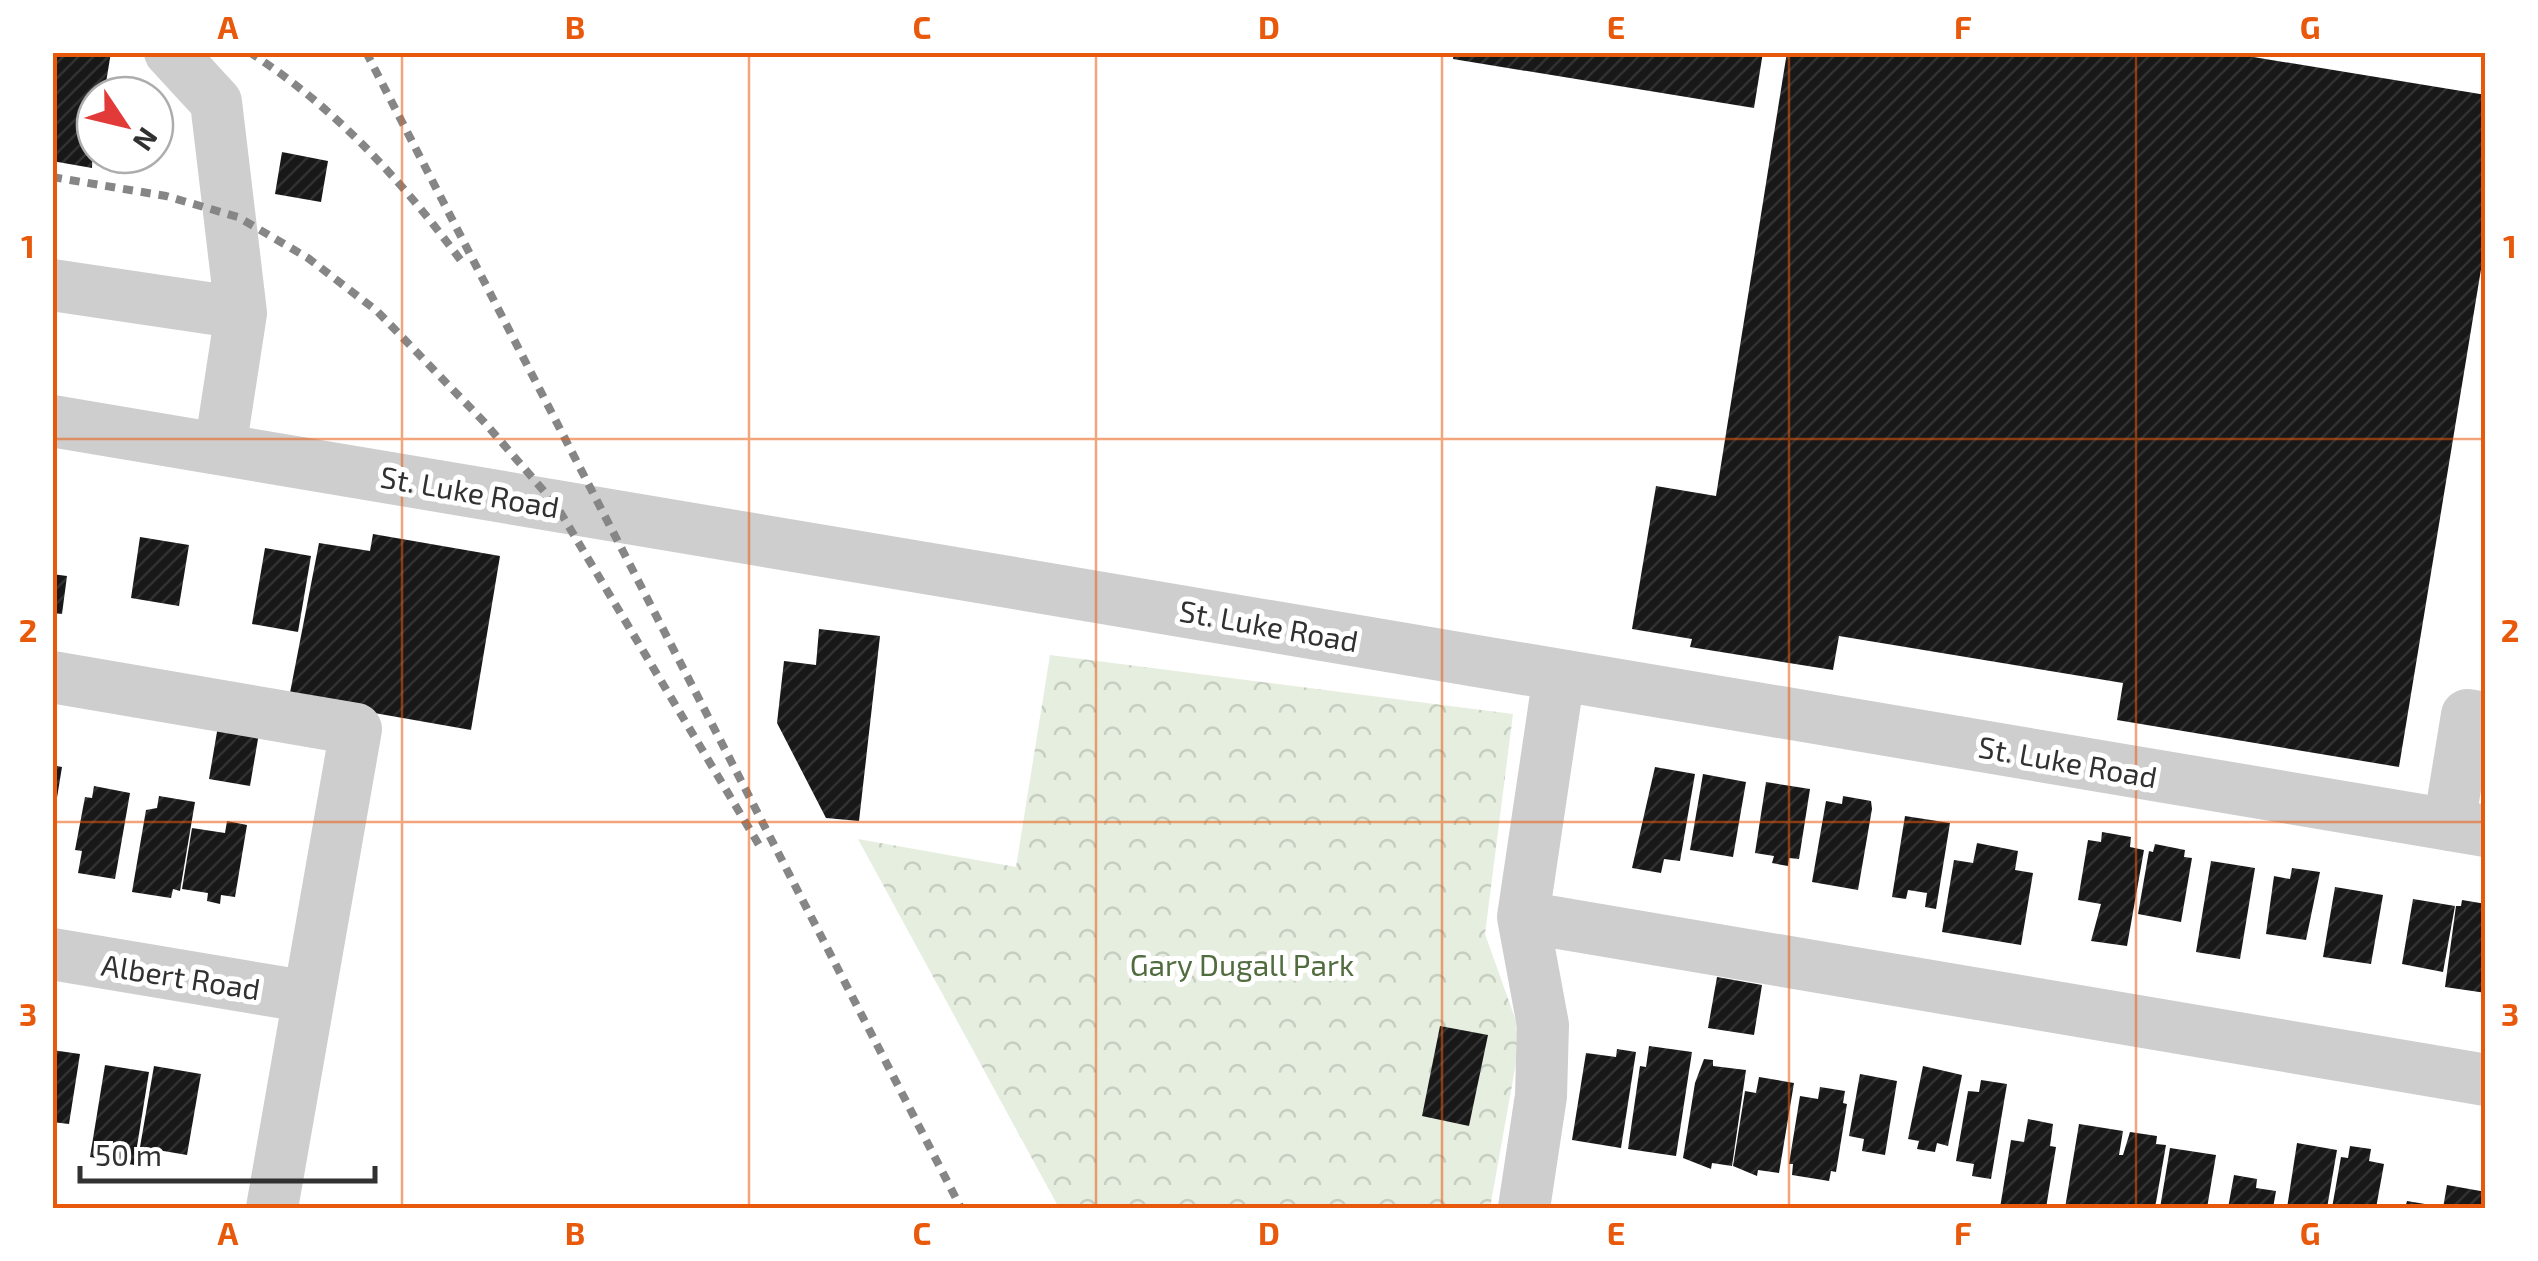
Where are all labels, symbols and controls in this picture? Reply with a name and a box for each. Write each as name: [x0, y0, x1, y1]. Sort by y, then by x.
text: A: [218, 7, 239, 45]
text: B: [565, 7, 585, 45]
text: C: [913, 7, 931, 45]
text: D: [1258, 7, 1280, 45]
text: E: [1607, 7, 1625, 45]
text: F: [1954, 7, 1972, 45]
text: G: [2300, 7, 2320, 45]
north arrow: [75, 75, 175, 175]
text: N: [127, 122, 166, 158]
text: 1: [21, 226, 35, 264]
text: 1: [2503, 226, 2517, 264]
street label: St. Luke Road: [378, 458, 562, 524]
street label: St. Luke Road: [1177, 592, 1361, 658]
text: 2: [19, 610, 37, 648]
text: 2: [2501, 610, 2519, 648]
street label: St. Luke Road: [1976, 728, 2160, 794]
street label: Albert Road: [99, 946, 263, 1006]
park label: Gary Dugall Park: [1130, 946, 1354, 982]
text: 3: [19, 994, 37, 1032]
text: 3: [2501, 994, 2519, 1032]
scale bar: [80, 1121, 375, 1183]
text: 50 m: [95, 1136, 162, 1172]
text: A: [218, 1213, 239, 1251]
text: B: [565, 1213, 585, 1251]
text: C: [913, 1213, 931, 1251]
text: D: [1258, 1213, 1280, 1251]
text: E: [1607, 1213, 1625, 1251]
text: F: [1954, 1213, 1972, 1251]
text: G: [2300, 1213, 2320, 1251]

